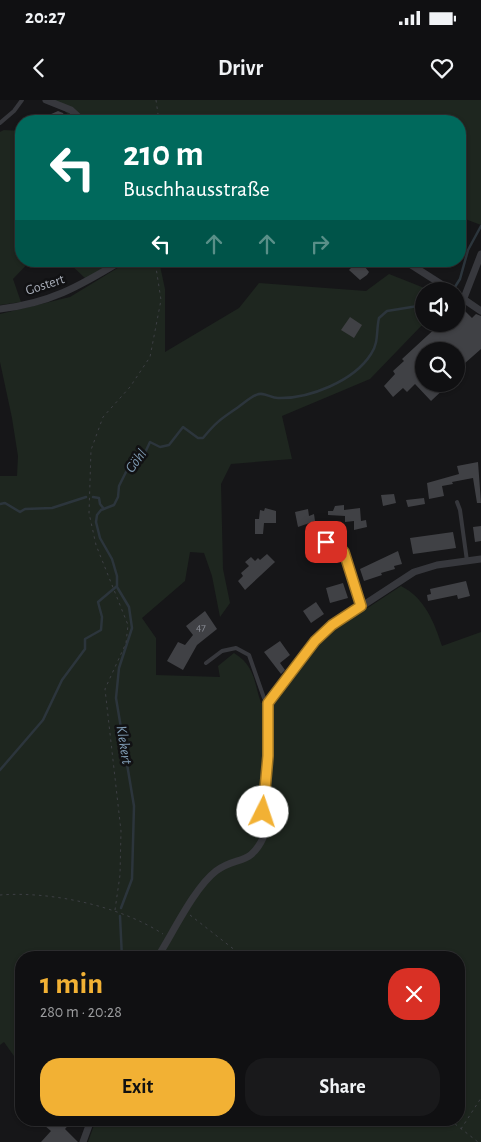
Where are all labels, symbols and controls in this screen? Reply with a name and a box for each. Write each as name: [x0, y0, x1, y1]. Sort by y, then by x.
text: 20:27: [25, 8, 65, 27]
icon: back: [25, 54, 53, 82]
icon: heart: [428, 54, 456, 82]
text: Drivr: [218, 57, 263, 79]
icon: left: [40, 135, 105, 200]
text: 210 m: [123, 137, 204, 172]
text: Buschhausstraße: [123, 178, 270, 200]
icon: left: [147, 230, 175, 258]
icon: ahead: [200, 230, 228, 258]
icon: ahead: [253, 230, 281, 258]
icon: right: [306, 230, 334, 258]
street label: Gostert: [24, 272, 67, 298]
map controls: [415, 282, 465, 392]
button: sound: [415, 282, 465, 332]
button: search: [415, 342, 465, 392]
water label: Göhl: [123, 446, 150, 476]
pin: [305, 521, 347, 563]
icon: arrive: [312, 528, 340, 556]
house number: 47: [196, 622, 206, 633]
water label: Klekert: [114, 724, 135, 766]
position arrow: [236, 785, 288, 837]
button: close: [388, 968, 440, 1020]
text: 1 min: [40, 969, 103, 999]
text: 280 m · 20:28: [40, 1004, 122, 1020]
button: Exit: [40, 1058, 235, 1116]
button: Share: [245, 1058, 440, 1116]

